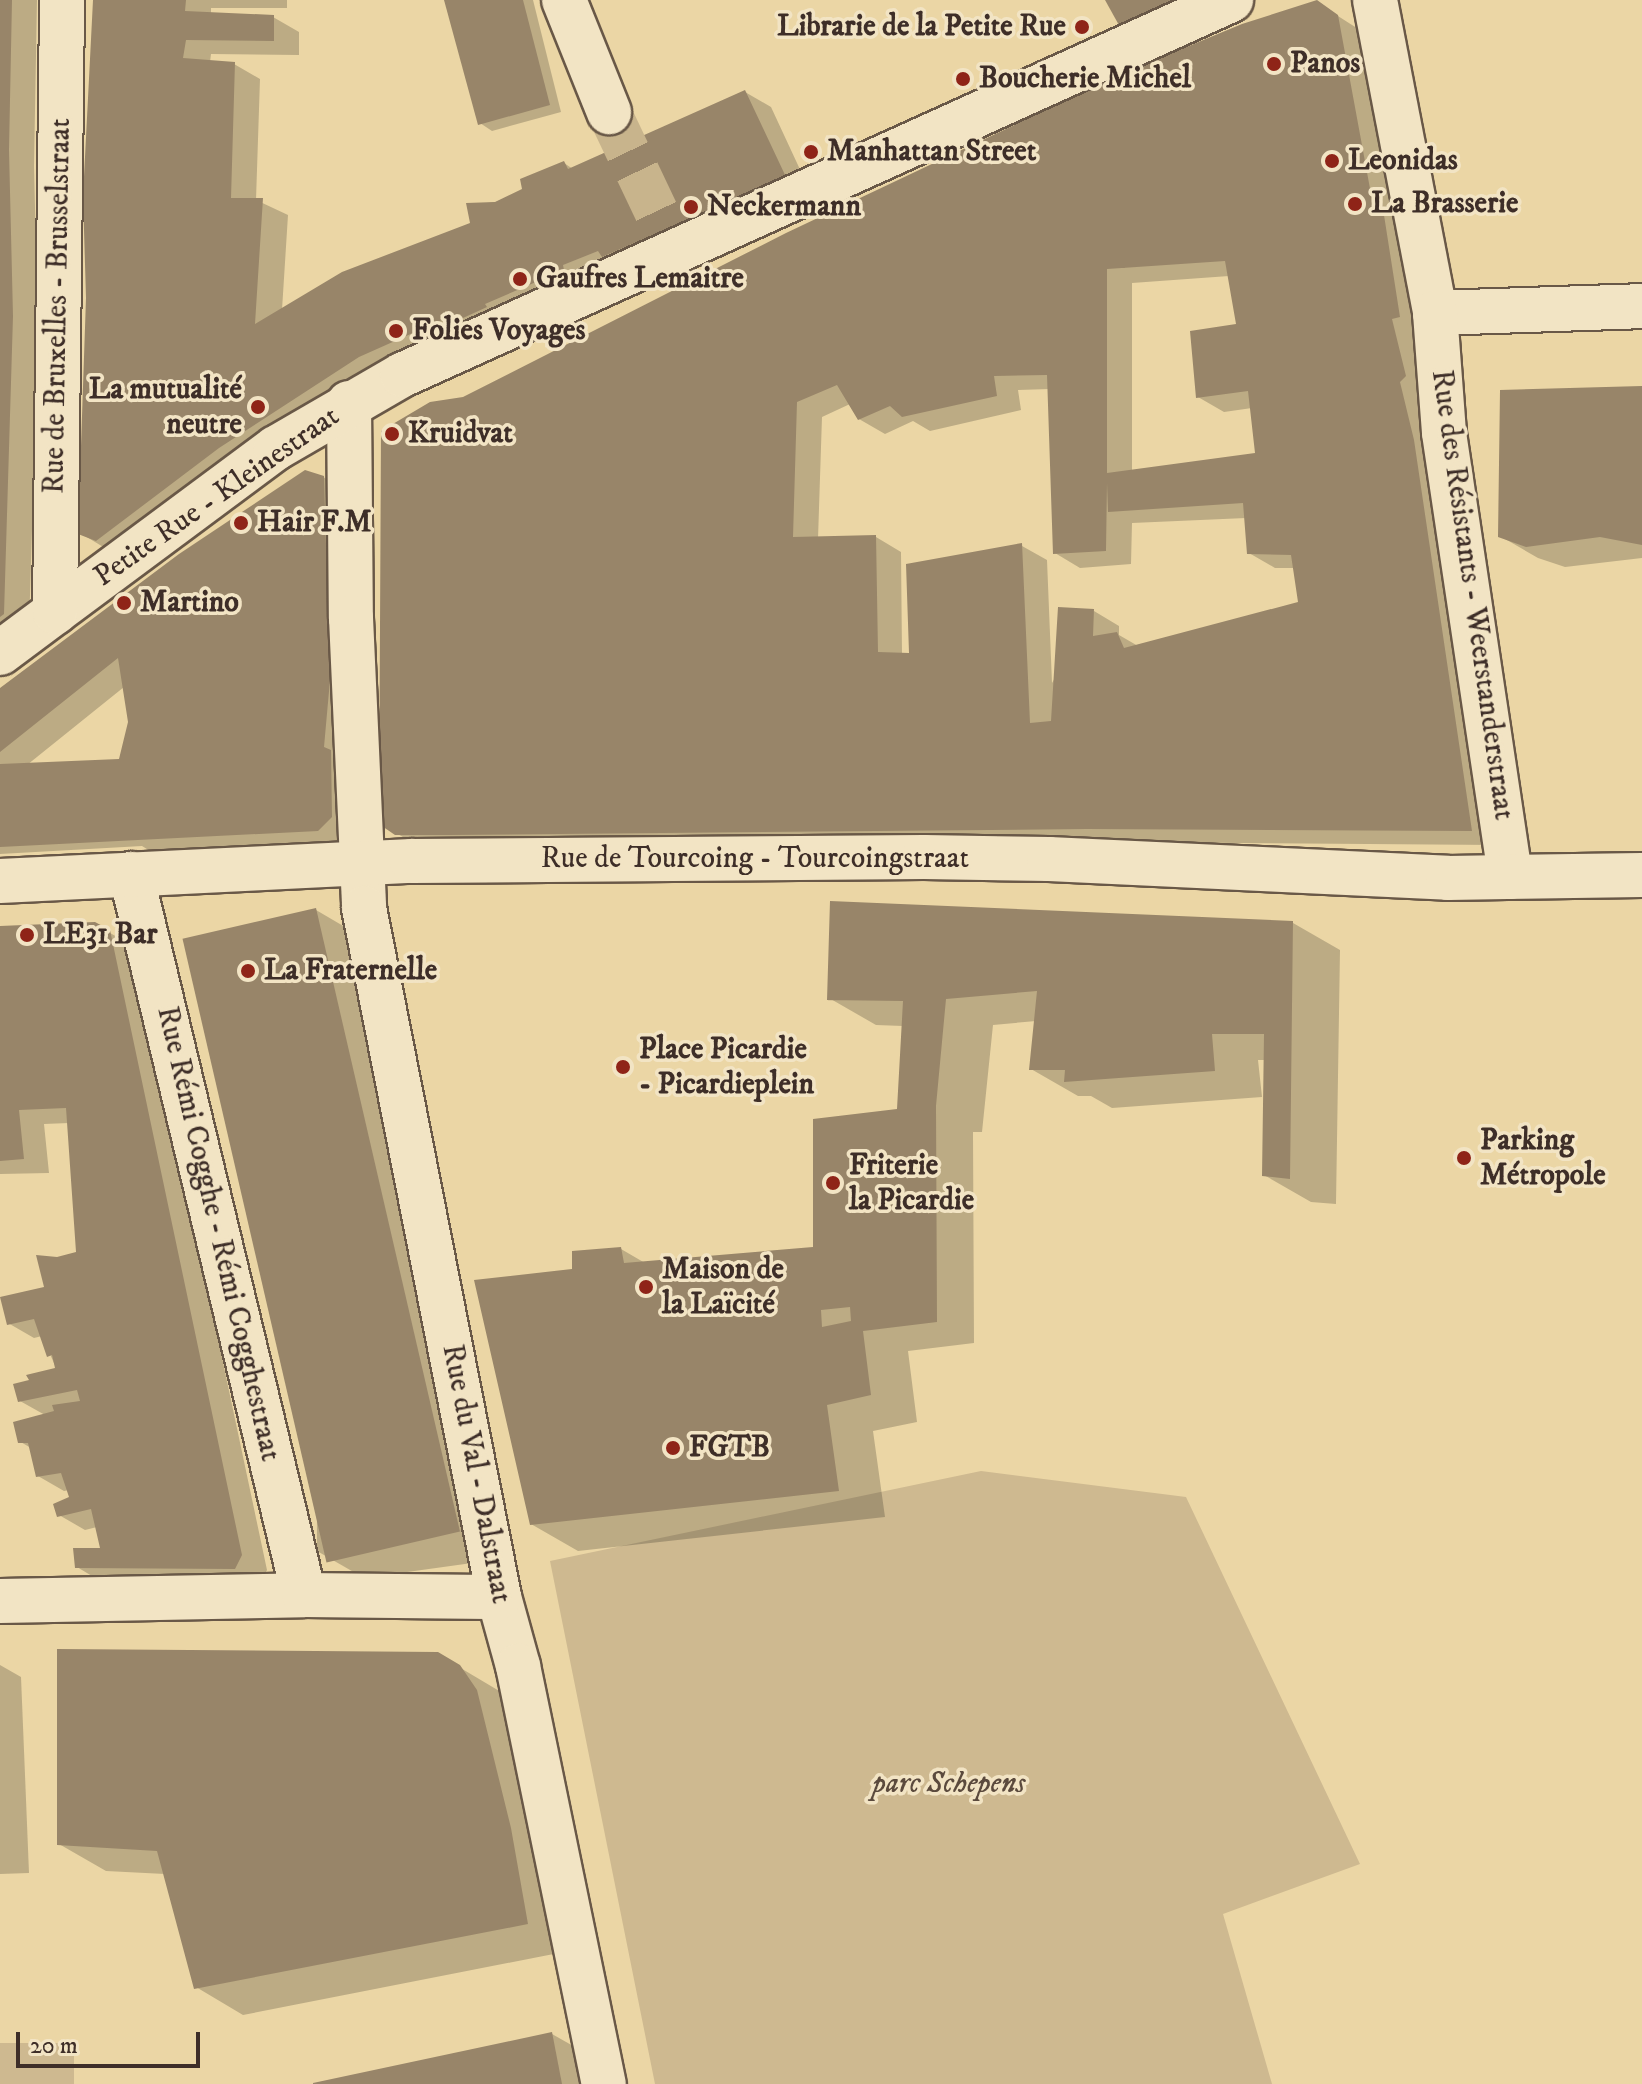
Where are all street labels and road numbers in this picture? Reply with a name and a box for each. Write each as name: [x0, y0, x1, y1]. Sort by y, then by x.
street label: Rue de Bruxelles - Brusselstraat: [37, 118, 79, 494]
street label: Rue des Résistants - Weerstanderstraat: [1423, 368, 1521, 822]
street label: Petite Rue - Kleinestraat: [87, 399, 347, 595]
street label: Rue de Tourcoing - Tourcoingstraat: [541, 841, 969, 877]
street label: Rue Rémi Cogghe - Rémi Cogghestraat: [148, 1003, 288, 1465]
street label: Rue du Val - Dalstraat: [433, 1341, 519, 1607]

